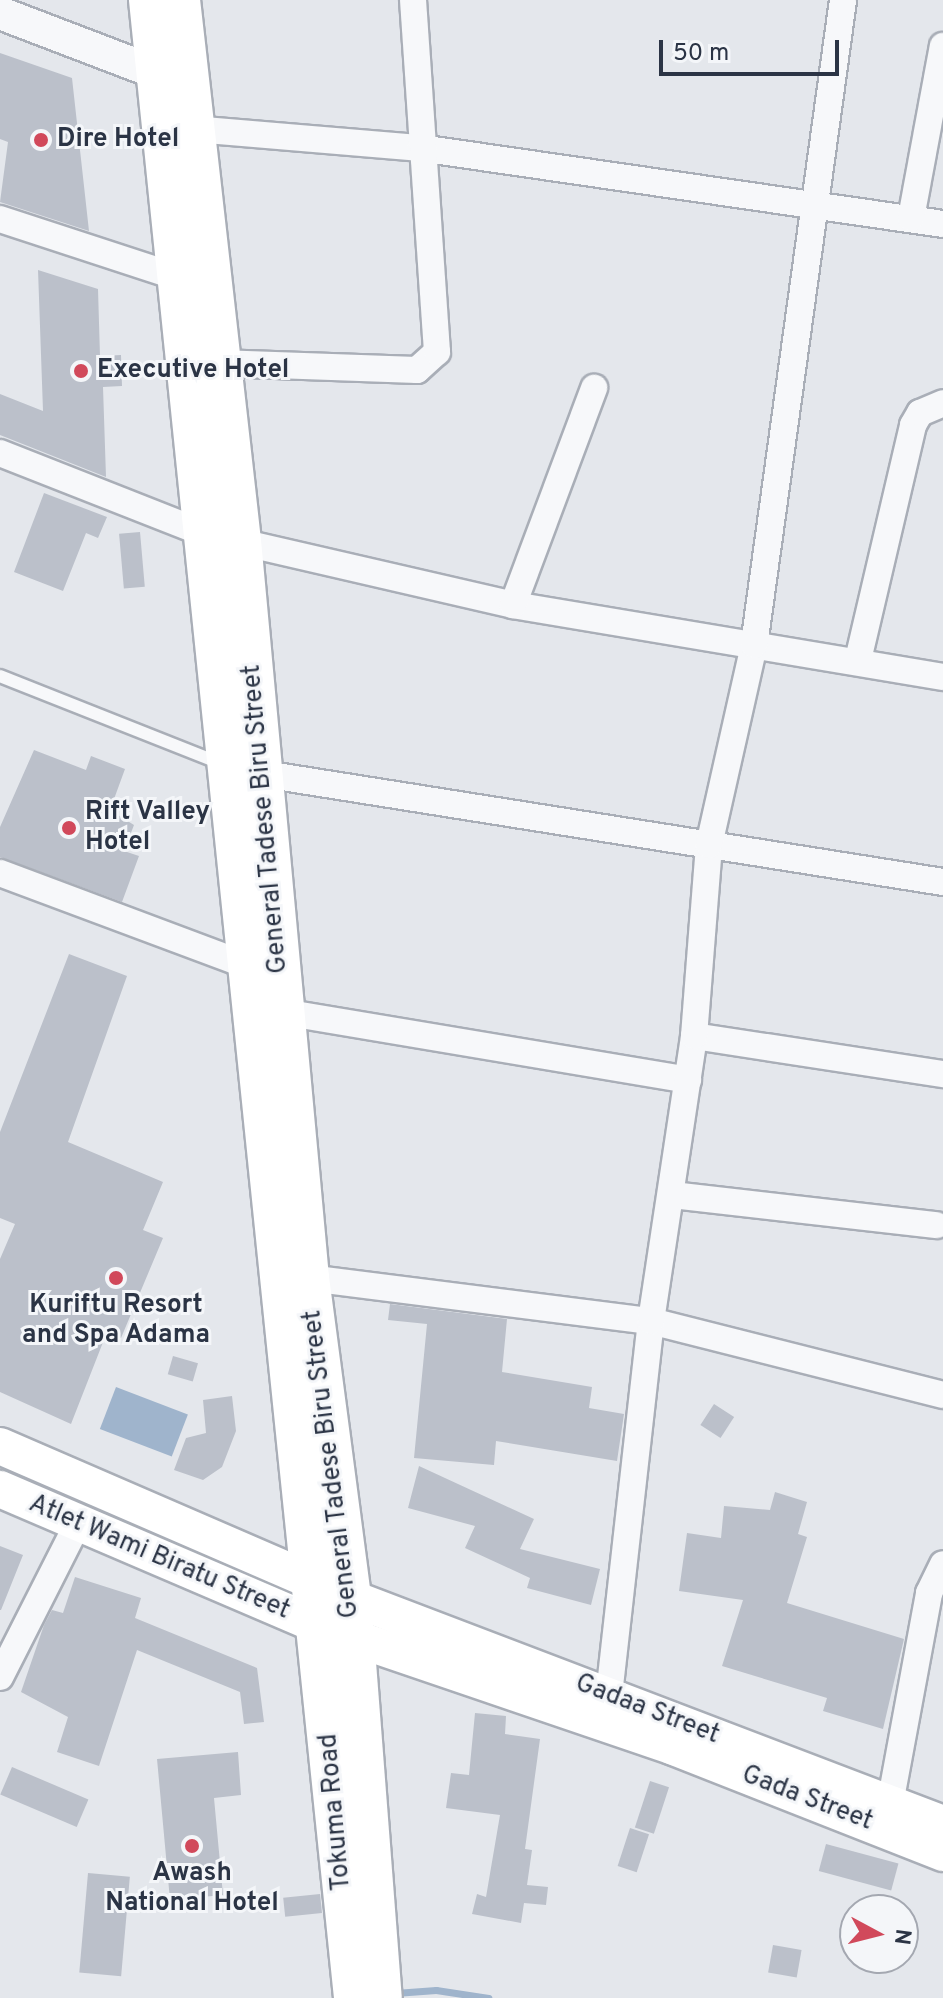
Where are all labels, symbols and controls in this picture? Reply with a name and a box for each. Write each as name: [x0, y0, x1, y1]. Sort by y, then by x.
scale bar: [663, 24, 843, 74]
text: 50 m: [673, 39, 729, 69]
place label: Dire Hotel: [57, 124, 179, 156]
marker: Dire Hotel: [32, 131, 50, 149]
place label: Executive Hotel: [97, 355, 289, 387]
marker: Executive Hotel: [72, 362, 90, 380]
street label: General Tadese Biru Street: [237, 663, 295, 975]
place label: Rift Valley Hotel: [85, 797, 211, 858]
marker: Rift Valley Hotel: [60, 819, 78, 837]
marker: Kuriftu Resort and Spa Adama: [107, 1269, 125, 1287]
place label: Kuriftu Resort and Spa Adama: [21, 1290, 211, 1352]
street label: General Tadese Biru Street: [298, 1308, 366, 1620]
street label: Atlet Wami Biratu Street: [24, 1489, 294, 1627]
street label: Gadaa Street: [571, 1668, 723, 1752]
street label: Tokuma Road: [314, 1732, 358, 1892]
street label: Gada Street: [737, 1760, 877, 1838]
marker: Awash National Hotel: [183, 1837, 201, 1855]
place label: Awash National Hotel: [105, 1858, 279, 1920]
north arrow: [839, 1894, 919, 1974]
text: N: [887, 1927, 916, 1946]

